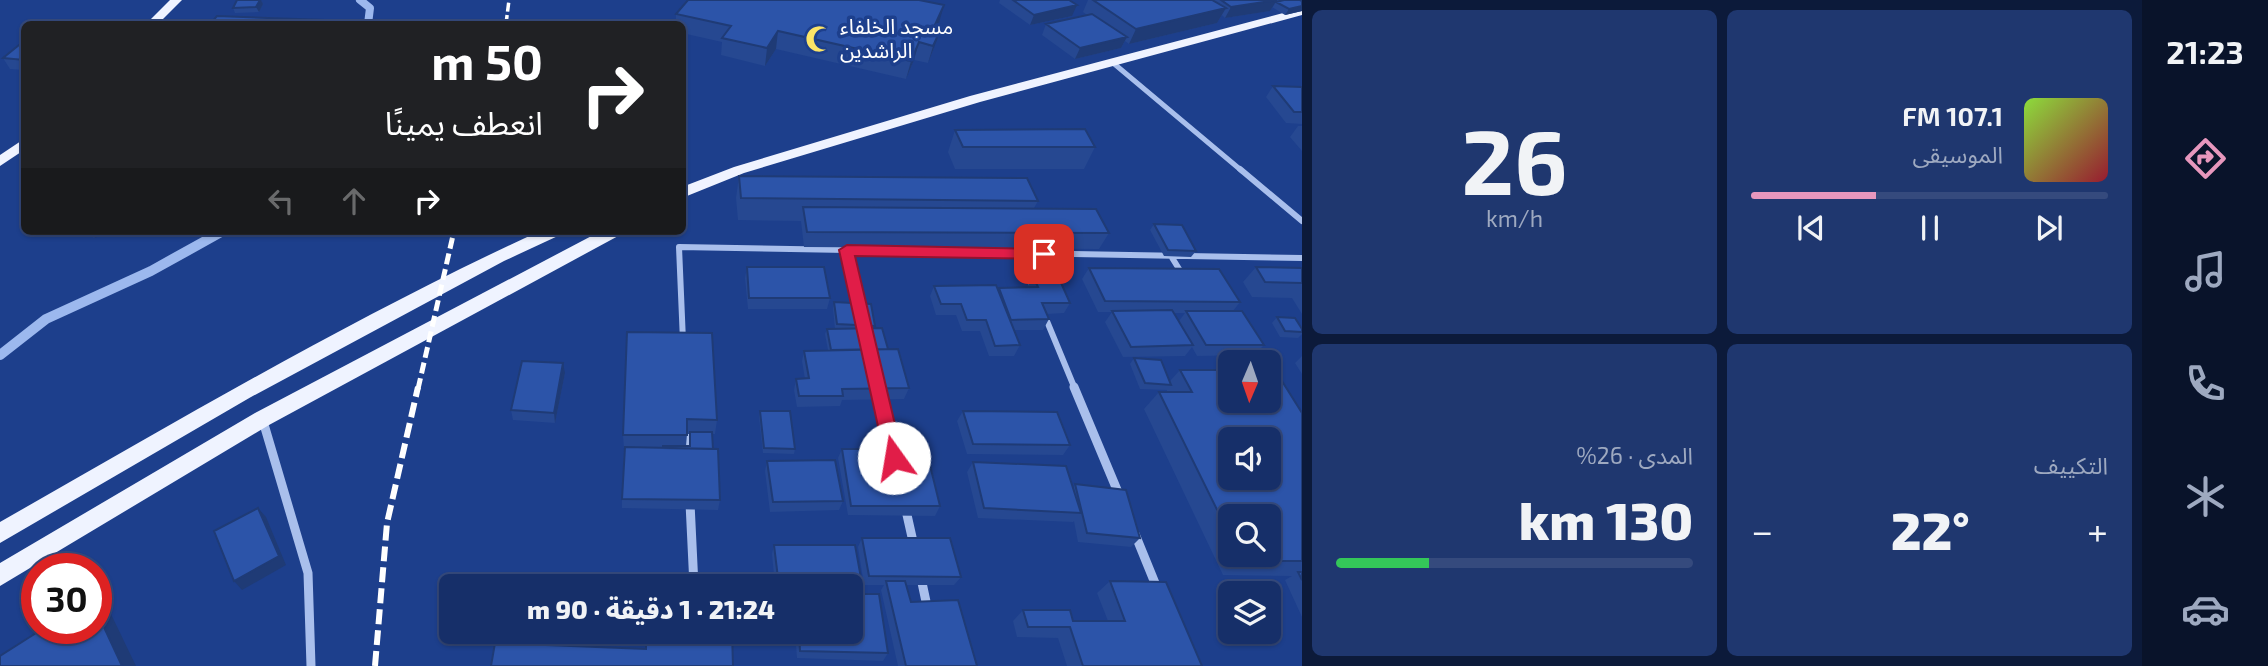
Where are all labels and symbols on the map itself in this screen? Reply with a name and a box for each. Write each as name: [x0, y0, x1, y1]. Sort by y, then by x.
place label: مسجد الخلفاء الراشدين: [840, 13, 953, 63]
mosque icon: مسجد الخلفاء الراشدين: [804, 24, 834, 54]
pin: [1014, 224, 1074, 284]
north arrow: [1218, 350, 1281, 413]
position arrow: [857, 421, 931, 495]
speed limit sign: 30: [21, 553, 112, 644]

